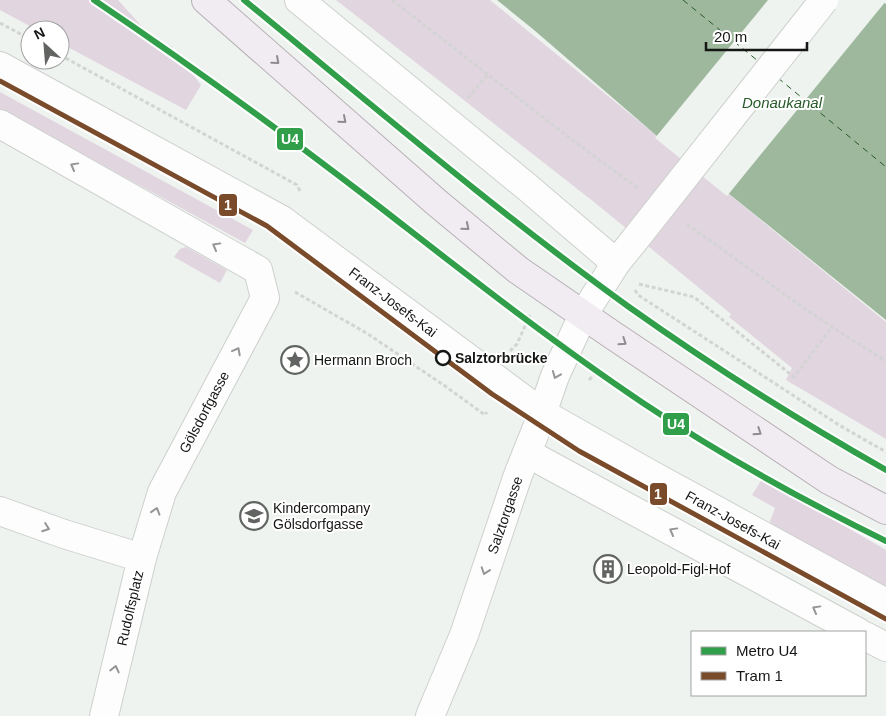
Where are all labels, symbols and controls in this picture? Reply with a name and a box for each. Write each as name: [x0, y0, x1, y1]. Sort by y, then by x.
north arrow: [20, 20, 70, 70]
scale bar: [706, 20, 807, 52]
text: N: [31, 24, 47, 43]
text: 20 m: [714, 28, 747, 45]
one-way arrow: [270, 56, 279, 65]
water label: Donaukanal: [742, 94, 823, 111]
one-way arrow: [338, 115, 347, 124]
line badge: U4: [276, 127, 304, 151]
text: U4: [281, 131, 299, 147]
one-way arrow: [70, 162, 79, 172]
line badge: 1: [218, 193, 238, 217]
text: 1: [224, 197, 232, 213]
one-way arrow: [460, 221, 469, 229]
one-way arrow: [212, 242, 221, 252]
street label: Franz-Josefs-Kai: [346, 264, 440, 340]
one-way arrow: [617, 336, 627, 345]
place icon: Hermann Broch: [280, 345, 310, 375]
one-way arrow: [231, 347, 241, 356]
marker: Salztorbrücke: [435, 350, 451, 366]
place label: Salztorbrücke: [455, 350, 548, 366]
place label: Hermann Broch: [314, 352, 412, 368]
street label: Gölsdorfgasse: [176, 368, 232, 456]
one-way arrow: [551, 370, 562, 379]
line badge: U4: [662, 412, 690, 436]
text: U4: [667, 416, 685, 432]
one-way arrow: [753, 426, 762, 436]
street label: Salztorgasse: [484, 474, 526, 556]
line badge: 1: [649, 482, 668, 506]
text: 1: [654, 486, 662, 502]
street label: Franz-Josefs-Kai: [683, 487, 783, 553]
place label: Kindercompany Gölsdorfgasse: [273, 500, 370, 532]
school or university icon: Kindercompany Gölsdorfgasse: [239, 501, 269, 531]
one-way arrow: [150, 507, 160, 516]
one-way arrow: [41, 522, 50, 532]
one-way arrow: [669, 527, 678, 537]
building icon: Leopold-Figl-Hof: [593, 554, 623, 584]
place label: Leopold-Figl-Hof: [627, 561, 731, 577]
one-way arrow: [481, 566, 491, 575]
street label: Rudolfsplatz: [114, 569, 146, 647]
one-way arrow: [812, 605, 821, 615]
legend: [691, 631, 866, 696]
text: Metro U4: [736, 642, 798, 659]
one-way arrow: [109, 664, 120, 673]
text: Tram 1: [736, 667, 783, 684]

